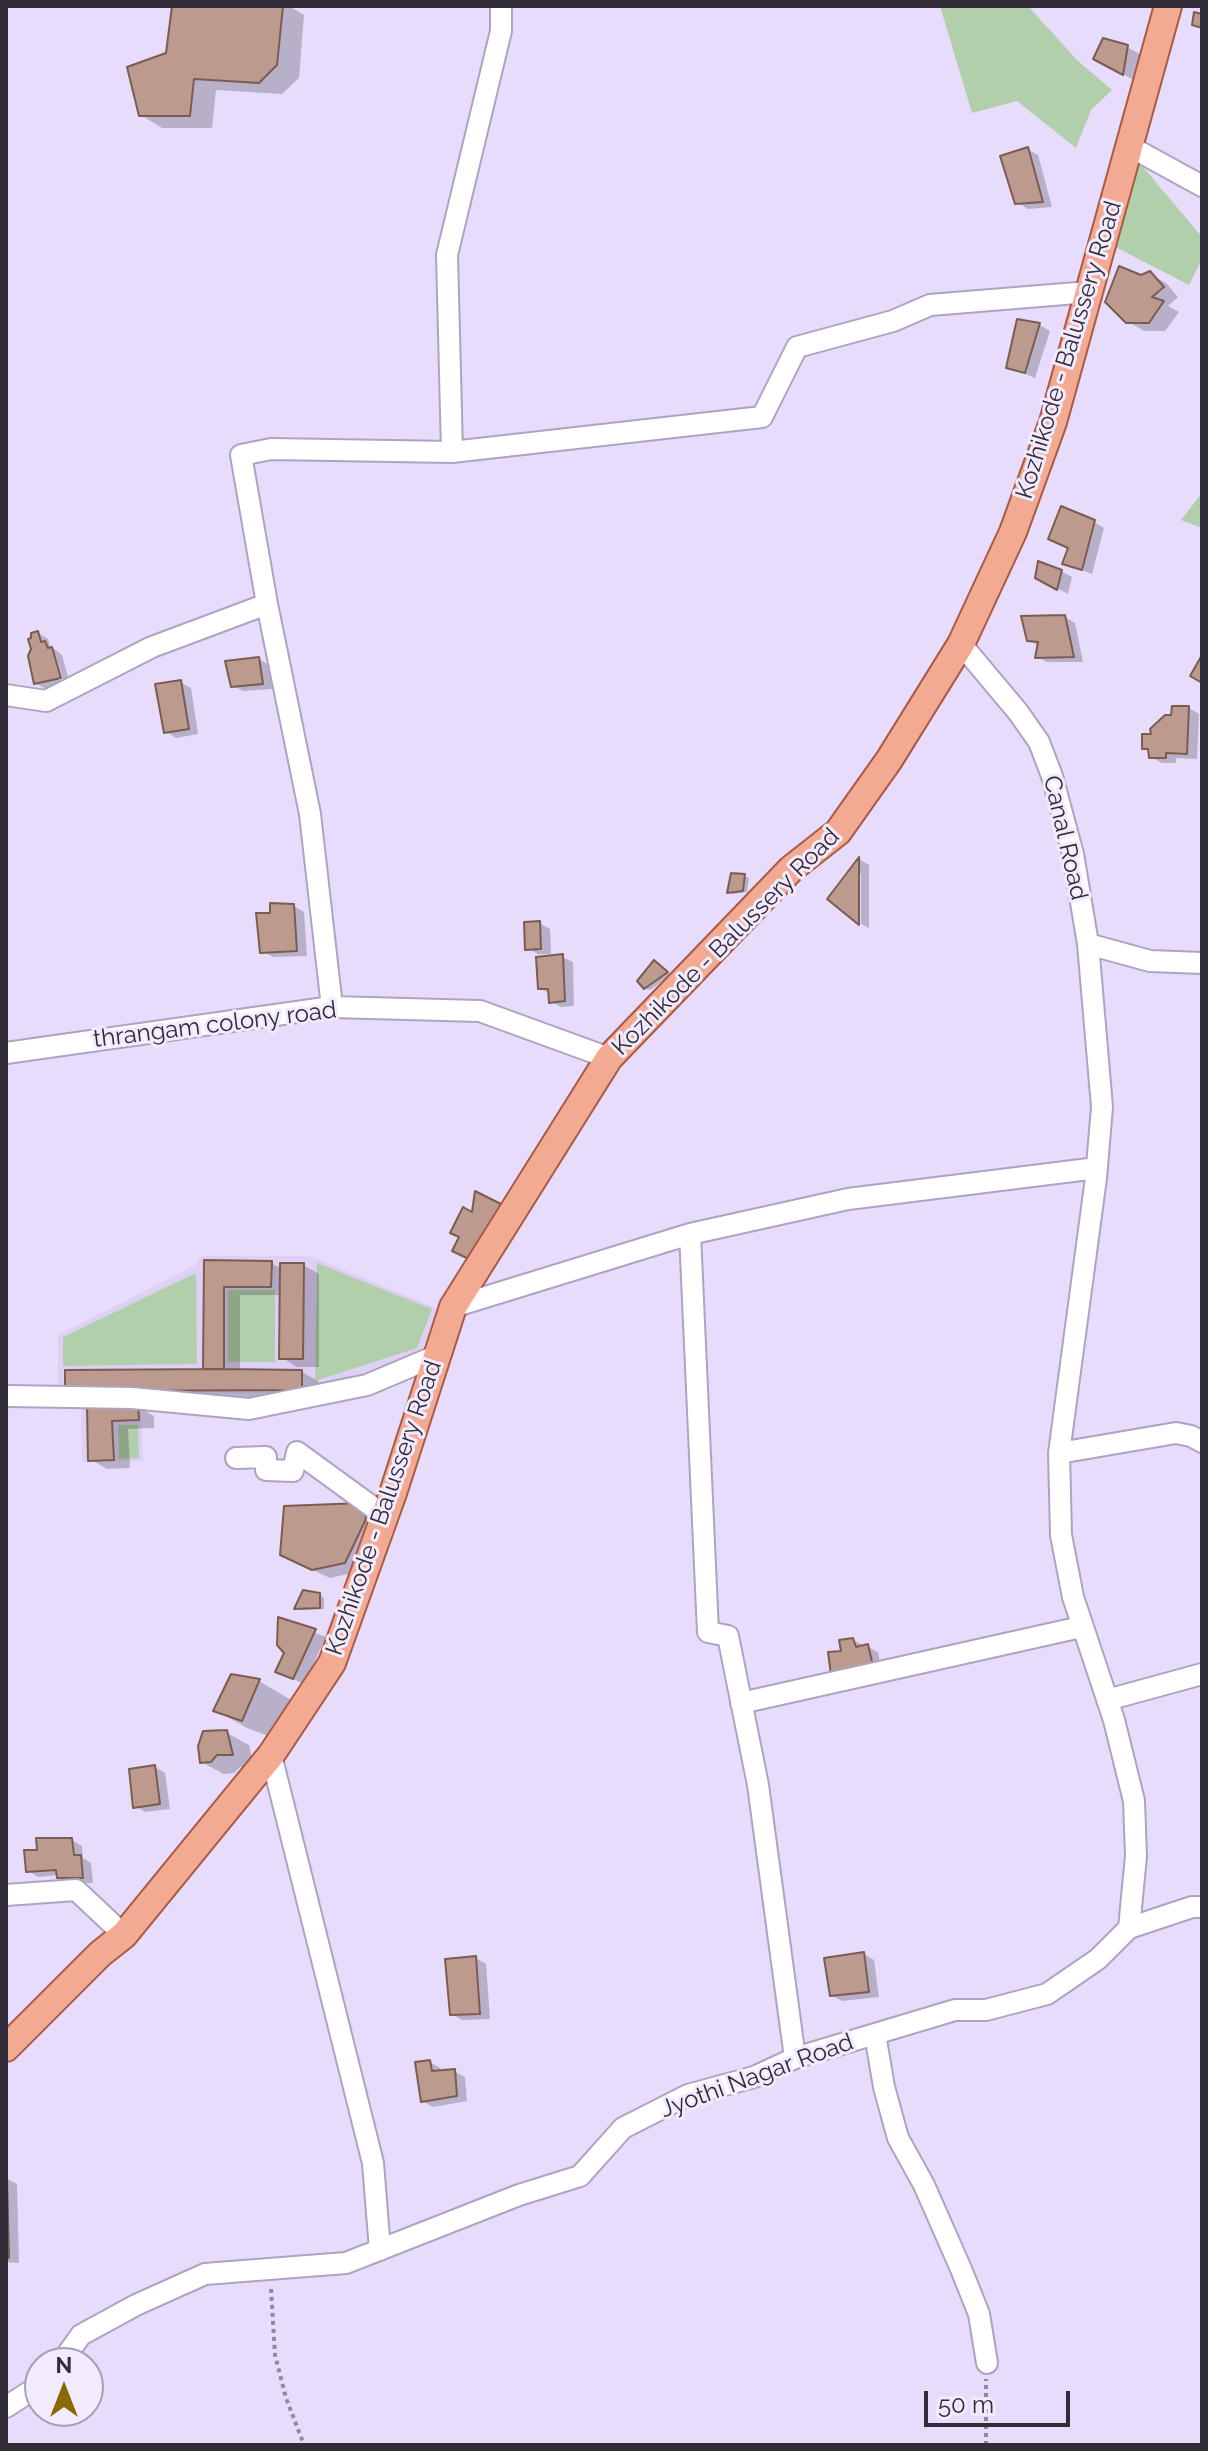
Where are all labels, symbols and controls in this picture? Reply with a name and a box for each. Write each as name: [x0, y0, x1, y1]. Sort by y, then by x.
street label: Kozhikode - Balussery Road: [1010, 198, 1128, 502]
street label: Canal Road: [1037, 773, 1093, 903]
street label: Kozhikode - Balussery Road: [606, 822, 846, 1062]
street label: thrangam colony road: [92, 996, 338, 1054]
street label: Kozhikode - Balussery Road: [320, 1357, 448, 1659]
street label: Jyothi Nagar Road: [657, 2028, 857, 2124]
north arrow: [24, 2347, 104, 2427]
text: N: [56, 2352, 72, 2378]
scale bar: [928, 2375, 1074, 2425]
text: 50 m: [938, 2390, 994, 2419]

